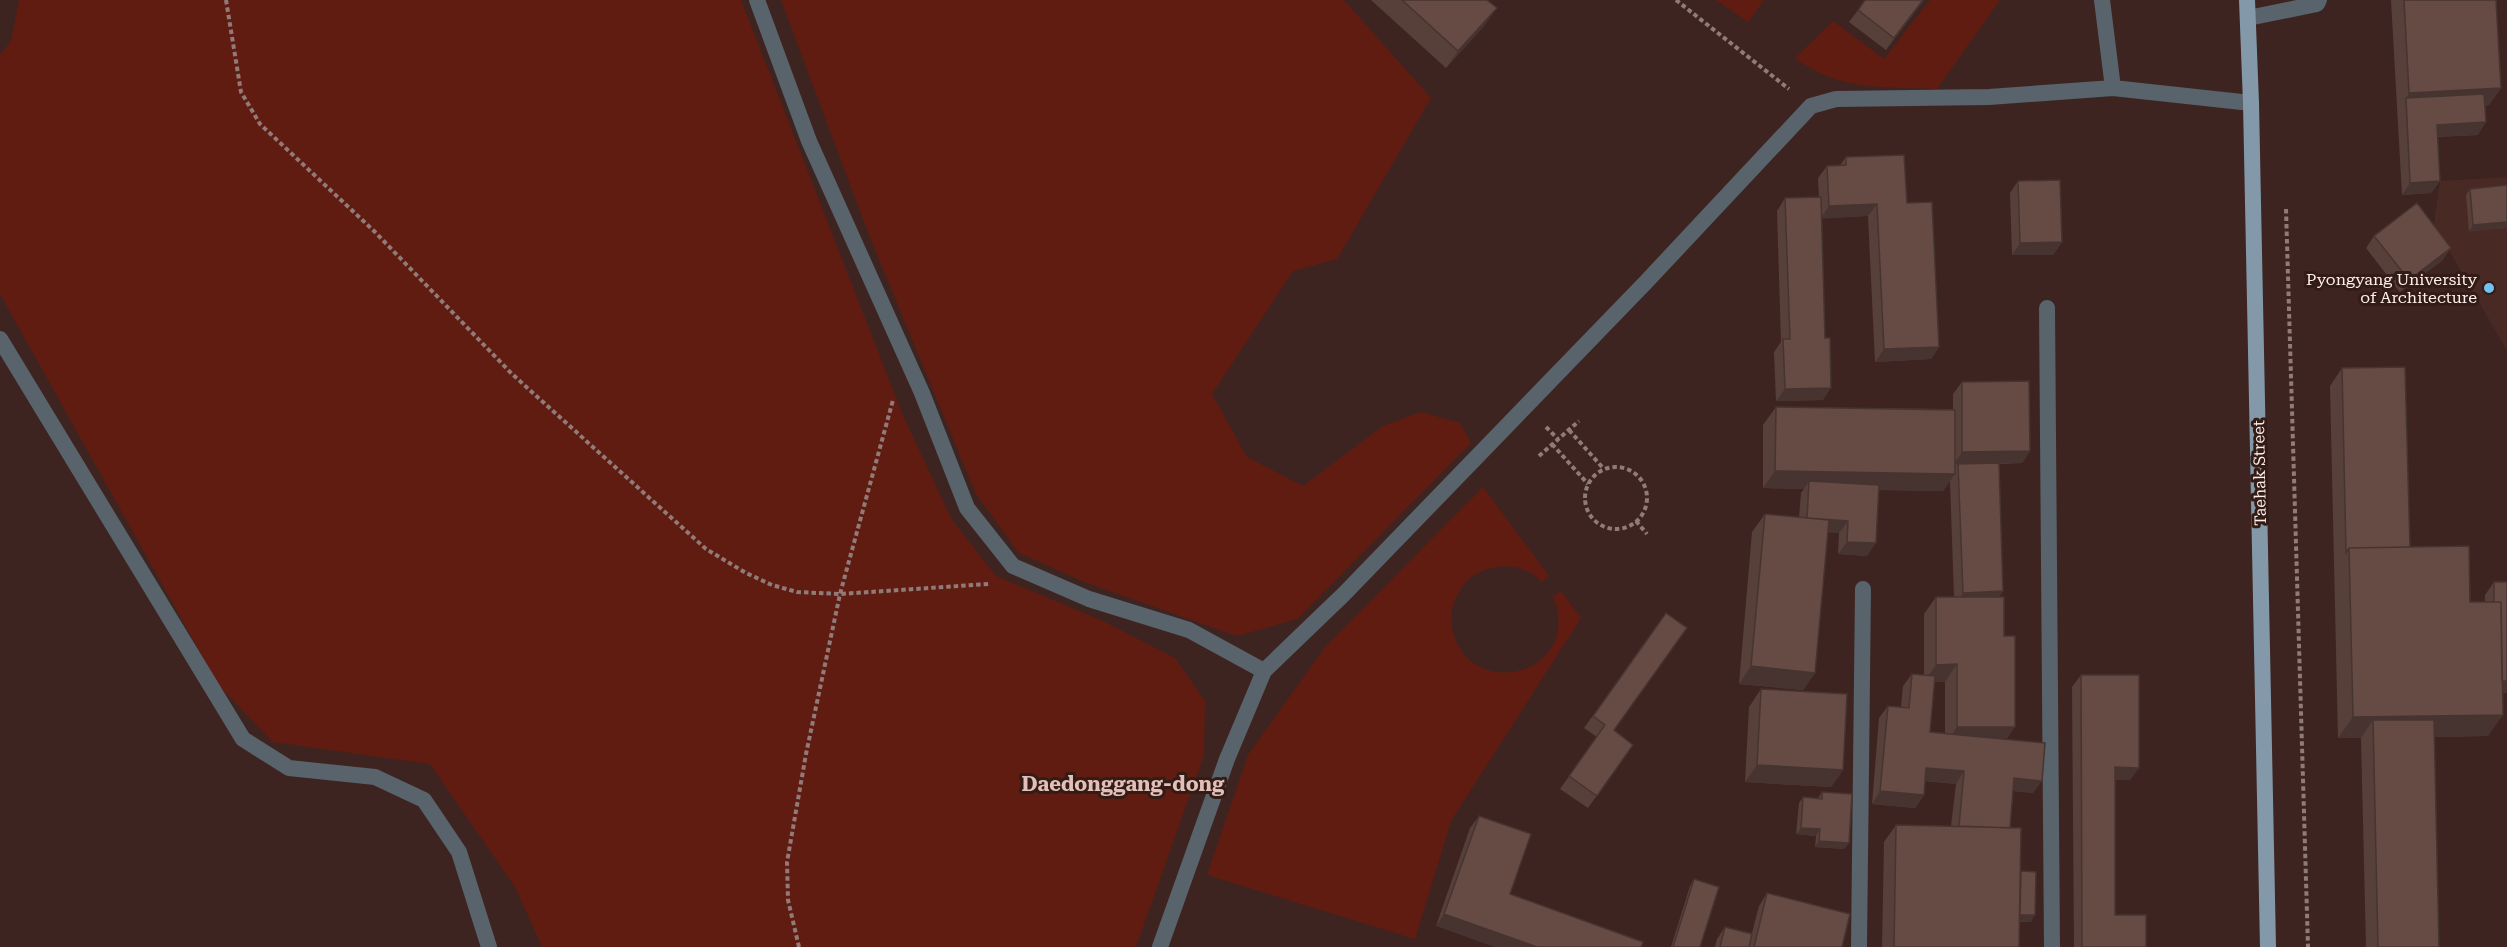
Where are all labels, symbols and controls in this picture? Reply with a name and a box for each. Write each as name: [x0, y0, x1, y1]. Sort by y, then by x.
place label: Pyongyang University of Architecture: [2306, 270, 2478, 307]
marker: Pyongyang University of Architecture: [2482, 281, 2496, 295]
street label: Taehak Street: [2249, 420, 2270, 526]
district label: Daedonggang-dong: [1022, 772, 1225, 796]

